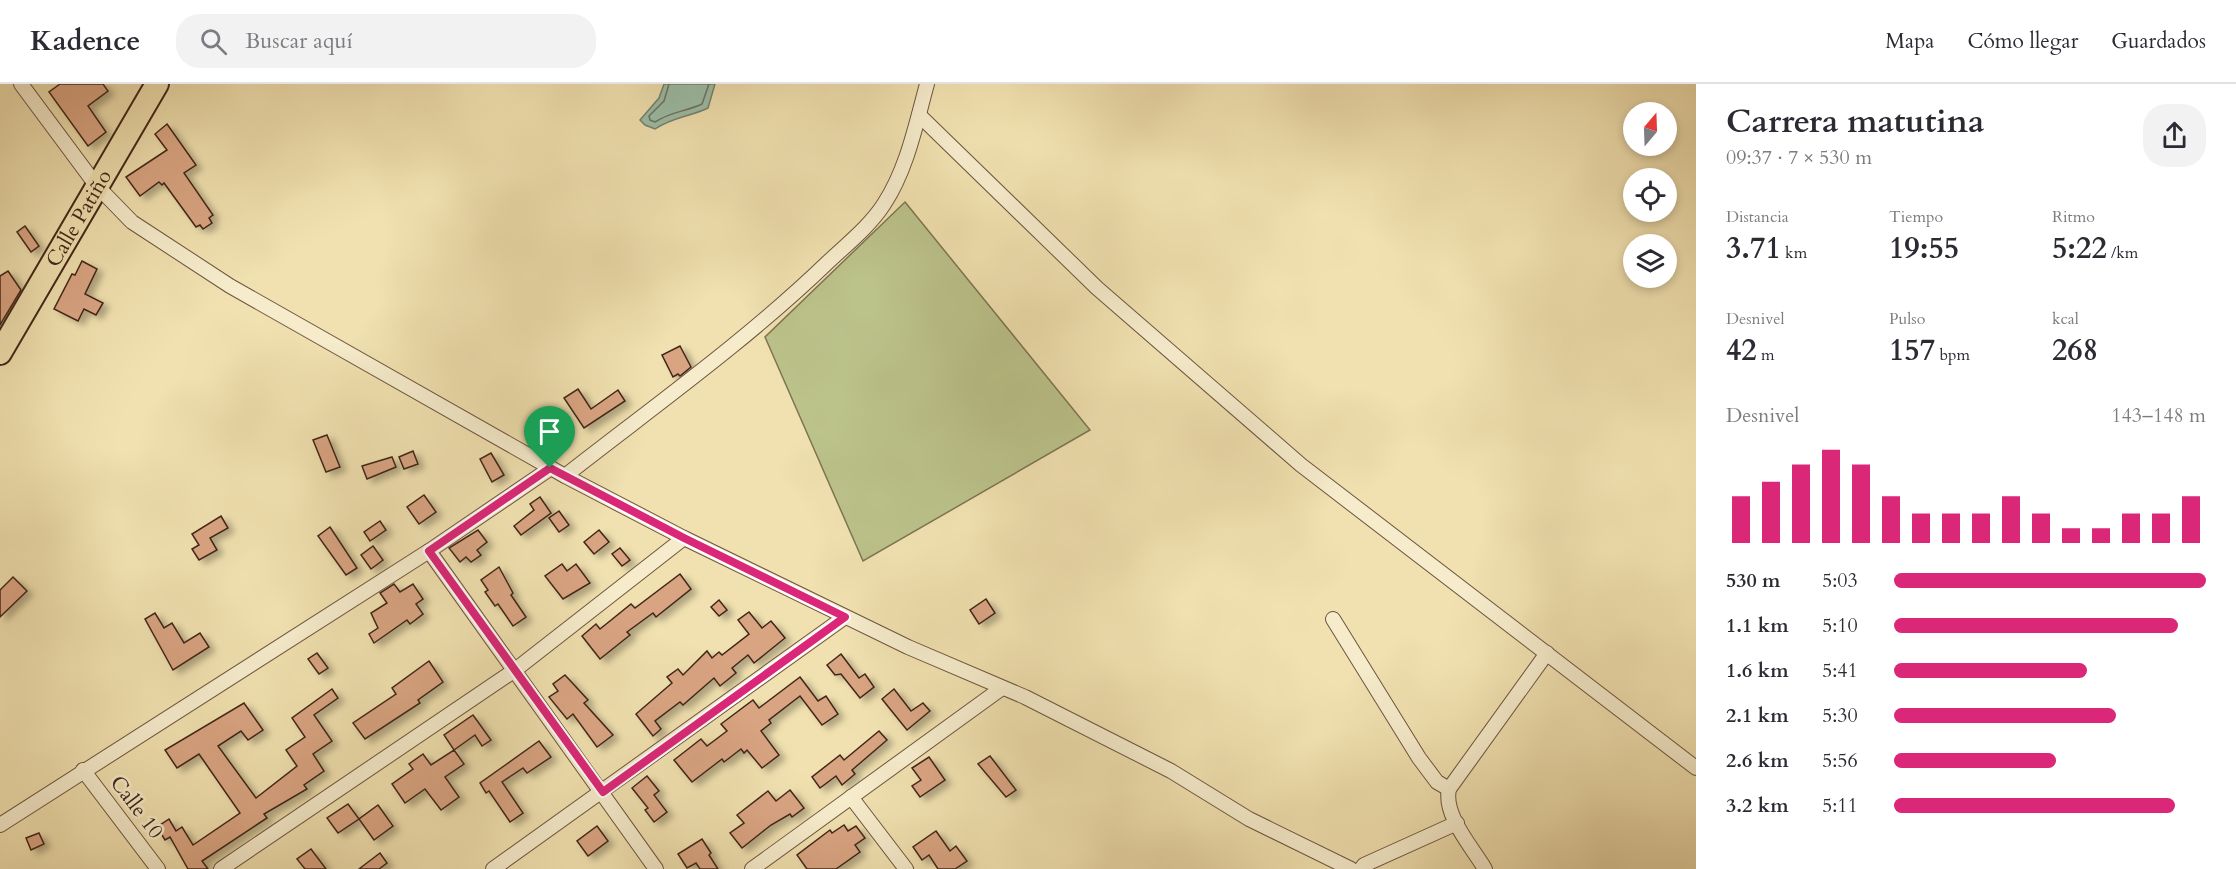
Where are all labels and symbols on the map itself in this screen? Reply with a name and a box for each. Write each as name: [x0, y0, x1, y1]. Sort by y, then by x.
north arrow: [1623, 102, 1677, 156]
street label: Calle Patiño: [39, 164, 119, 273]
pin: [524, 406, 575, 468]
street label: Calle 10: [103, 770, 170, 845]

